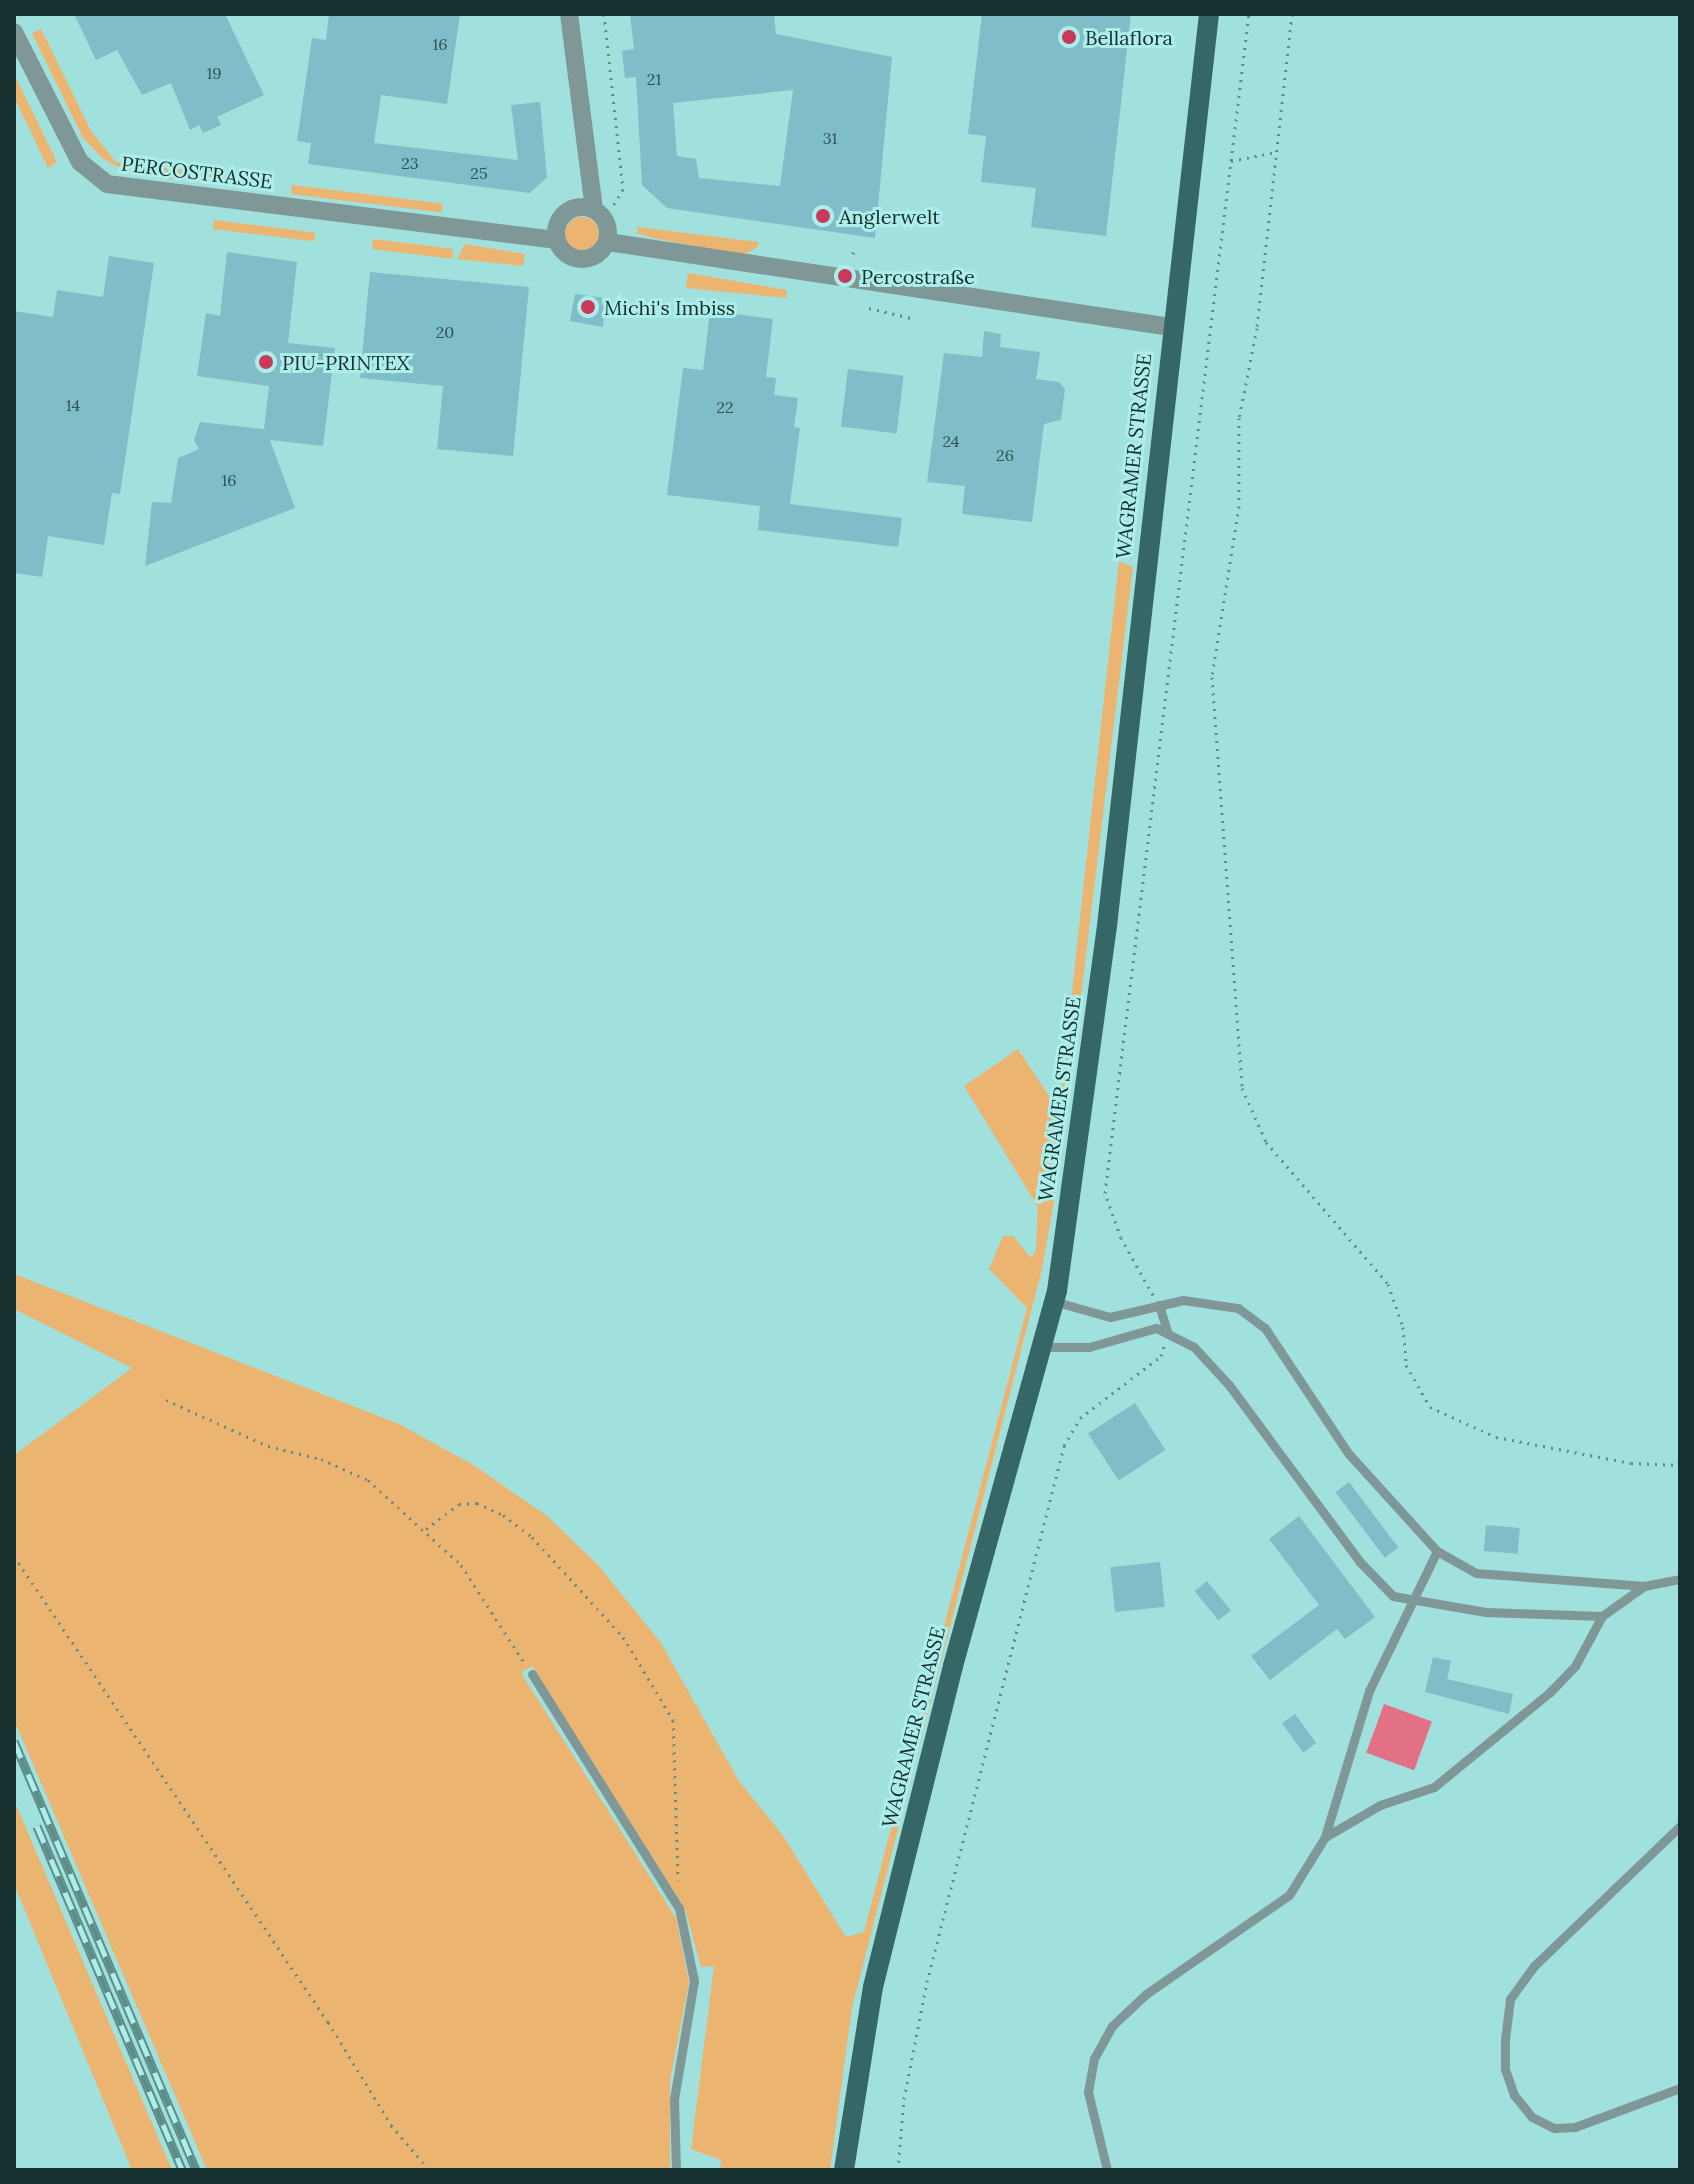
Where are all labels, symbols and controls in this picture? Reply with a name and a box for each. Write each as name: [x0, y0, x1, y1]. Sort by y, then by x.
place label: Bellaflora: [1085, 25, 1173, 49]
marker: Bellaflora: [1060, 28, 1078, 46]
house number: 16: [432, 34, 448, 54]
house number: 19: [206, 63, 222, 83]
house number: 21: [647, 69, 661, 89]
house number: 31: [823, 128, 837, 148]
street label: PERCOSTRASSE: [120, 151, 274, 193]
house number: 23: [401, 153, 419, 173]
house number: 25: [470, 163, 488, 183]
place label: Anglerwelt: [839, 204, 940, 228]
marker: Anglerwelt: [814, 207, 832, 225]
place label: Percostraße: [861, 264, 975, 288]
marker: Percostraße: [836, 267, 854, 285]
place label: Michi's Imbiss: [604, 295, 735, 319]
marker: Michi's Imbiss: [579, 298, 597, 316]
house number: 20: [436, 322, 454, 342]
place label: PIU-PRINTEX: [282, 350, 410, 374]
street label: WAGRAMER STRASSE: [1110, 352, 1156, 560]
marker: PIU-PRINTEX: [257, 353, 275, 371]
house number: 14: [66, 395, 80, 415]
house number: 22: [716, 397, 734, 417]
house number: 24: [943, 431, 959, 451]
house number: 26: [996, 445, 1014, 465]
house number: 16: [221, 470, 237, 490]
street label: WAGRAMER STRASSE: [1033, 995, 1085, 1203]
street label: WAGRAMER STRASSE: [876, 1624, 950, 1830]

